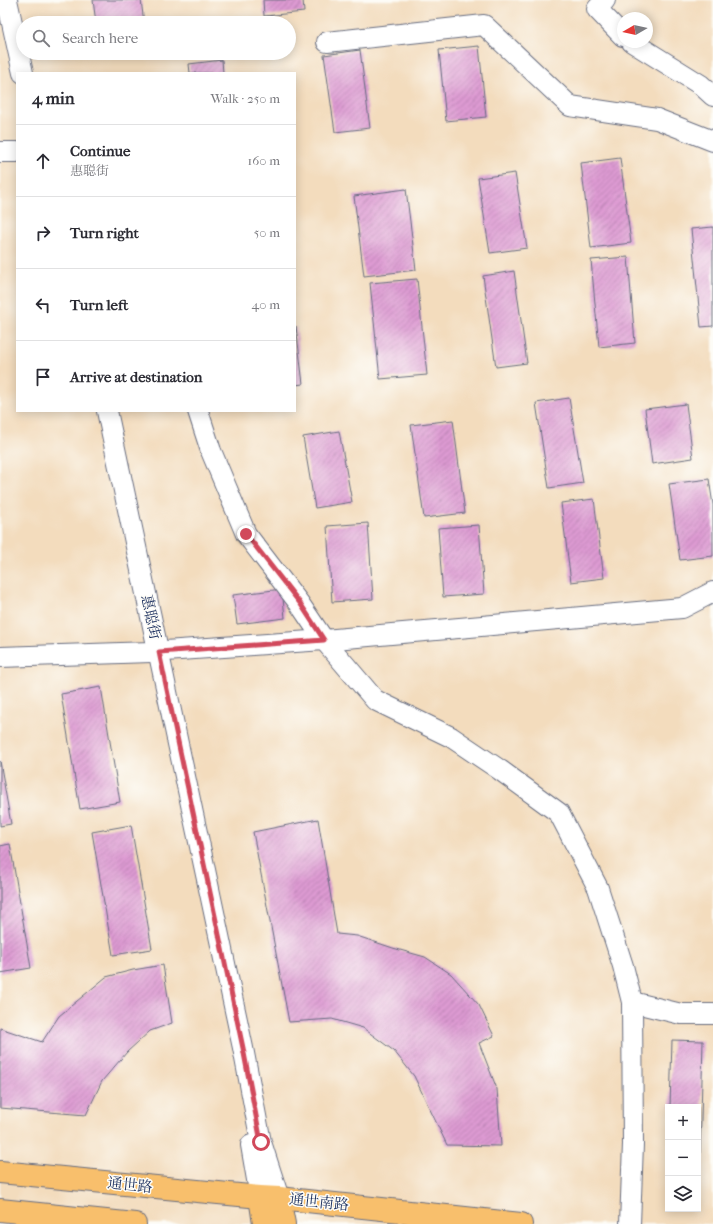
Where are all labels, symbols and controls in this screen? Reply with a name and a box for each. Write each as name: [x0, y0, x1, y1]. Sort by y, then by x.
north arrow: [617, 12, 653, 48]
search box: [16, 16, 296, 60]
icon: search: [30, 27, 52, 49]
text: Search here: [62, 29, 138, 47]
text: 4 min: [32, 88, 75, 108]
text: Walk · 250 m: [211, 91, 280, 106]
text: Continue: [70, 142, 130, 160]
icon: ahead: [32, 150, 54, 172]
text: 160 m: [248, 153, 280, 168]
text: 惠聪街: [70, 163, 109, 178]
icon: right: [32, 222, 54, 244]
text: Turn right: [70, 224, 139, 242]
text: 50 m: [254, 225, 280, 240]
icon: left: [32, 294, 54, 316]
text: Turn left: [70, 296, 128, 314]
text: 40 m: [252, 297, 280, 312]
icon: arrive: [32, 366, 54, 388]
text: Arrive at destination: [70, 368, 202, 386]
route end: [237, 525, 255, 543]
street label: 惠聪街: [138, 593, 164, 641]
map controls: [665, 1104, 701, 1212]
button: +: [665, 1104, 701, 1140]
route start: [252, 1133, 270, 1151]
button: −: [665, 1140, 701, 1176]
street label: 通世路: [107, 1174, 153, 1196]
button: layers: [665, 1176, 701, 1212]
street label: 通世南路: [288, 1190, 350, 1214]

